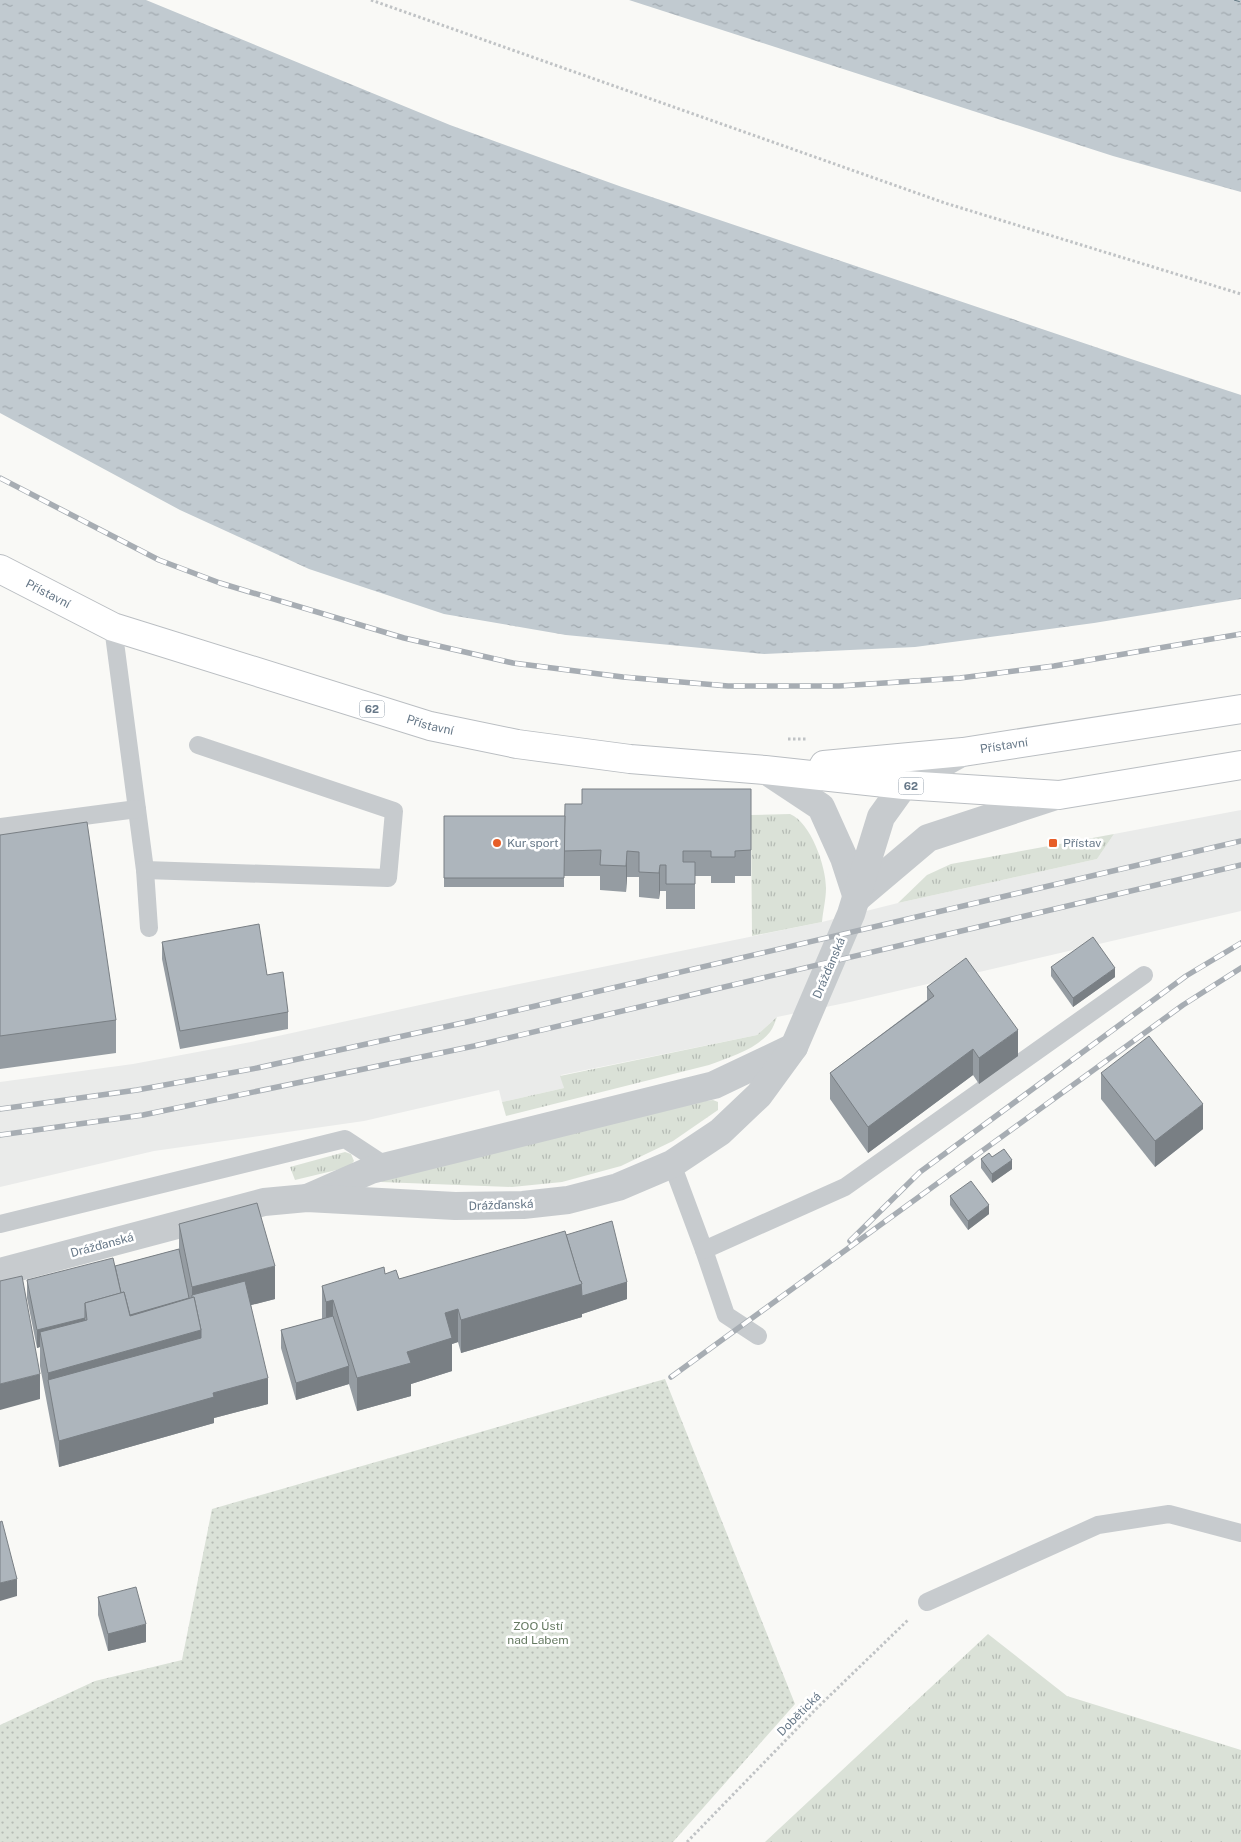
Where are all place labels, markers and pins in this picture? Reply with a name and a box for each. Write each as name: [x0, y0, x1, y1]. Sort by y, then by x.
place label: Kur sport: [507, 836, 559, 850]
place label: Přístav: [1063, 836, 1101, 850]
marker: Kur sport: [491, 837, 503, 849]
marker: Přístav: [1047, 837, 1059, 849]

